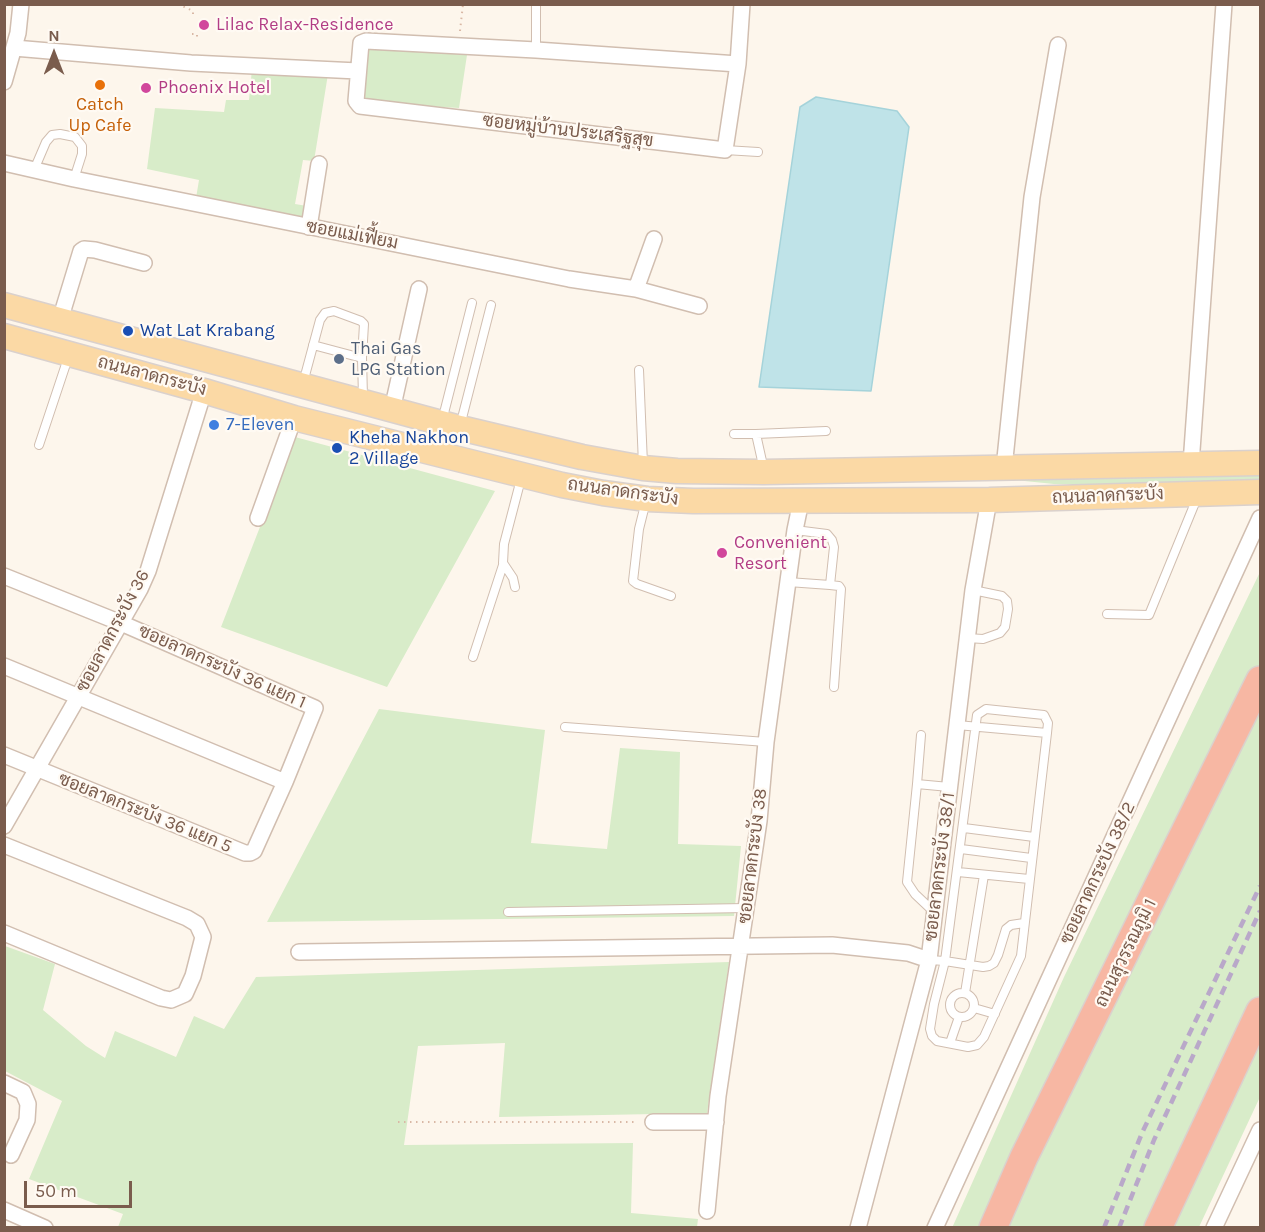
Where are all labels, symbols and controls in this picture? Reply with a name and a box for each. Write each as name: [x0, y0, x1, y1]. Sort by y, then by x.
place label: Lilac Relax-Residence: [216, 14, 393, 36]
marker: Lilac Relax-Residence: [197, 18, 211, 32]
north arrow: [24, 24, 84, 84]
text: N: [48, 26, 60, 45]
place label: Phoenix Hotel: [158, 77, 271, 99]
marker: Catch Up Cafe: [93, 78, 107, 92]
marker: Phoenix Hotel: [139, 81, 153, 95]
place label: Catch Up Cafe: [69, 94, 131, 136]
street label: ซอยหมู่บ้านประเสริฐสุข: [481, 110, 655, 152]
street label: ซอยแม่เฟี้ยม: [304, 215, 400, 255]
place label: Wat Lat Krabang: [140, 320, 275, 342]
marker: Wat Lat Krabang: [121, 324, 135, 338]
place label: Thai Gas LPG Station: [351, 338, 446, 380]
street label: ถนนลาดกระบัง: [95, 351, 209, 401]
marker: Thai Gas LPG Station: [332, 352, 346, 366]
place label: 7-Eleven: [226, 414, 294, 436]
marker: 7-Eleven: [207, 418, 221, 432]
place label: Kheha Nakhon 2 Village: [349, 427, 469, 470]
marker: Kheha Nakhon 2 Village: [330, 441, 344, 455]
street label: ถนนลาดกระบัง: [566, 474, 680, 510]
street label: ถนนลาดกระบัง: [1052, 483, 1164, 509]
place label: Convenient Resort: [734, 532, 827, 574]
marker: Convenient Resort: [715, 546, 729, 560]
street label: ซอยลาดกระบัง 36: [72, 566, 154, 696]
street label: ซอยลาดกระบัง 36 แยก 1: [135, 620, 309, 714]
street label: ซอยลาดกระบัง 36 แยก 5: [55, 768, 235, 858]
street label: ซอยลาดกระบัง 38: [734, 787, 772, 925]
street label: ซอยลาดกระบัง 38/1: [920, 791, 960, 943]
street label: ซอยลาดกระบัง 38/2: [1056, 798, 1140, 948]
street label: ถนนสุวรรณภูมิ 1: [1090, 895, 1162, 1011]
scale bar: [27, 1169, 135, 1207]
text: 50 m: [35, 1180, 77, 1202]

